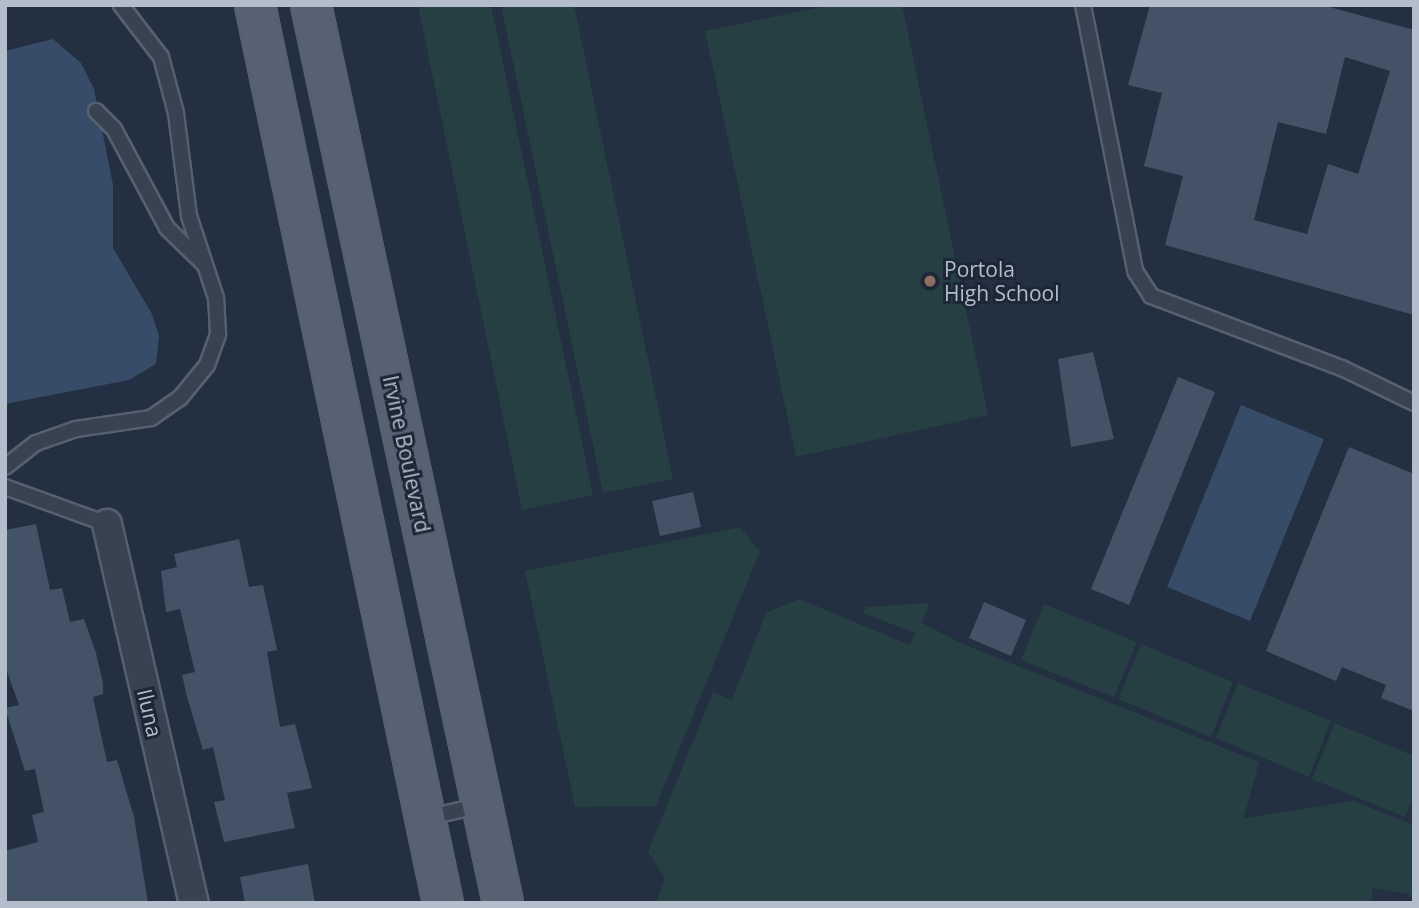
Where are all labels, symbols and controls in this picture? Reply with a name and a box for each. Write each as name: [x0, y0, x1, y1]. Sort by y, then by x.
place label: Portola High School: [944, 256, 1060, 306]
marker: Portola High School: [922, 273, 938, 289]
street label: Irvine Boulevard: [378, 373, 436, 535]
street label: Iluna: [132, 686, 168, 740]

